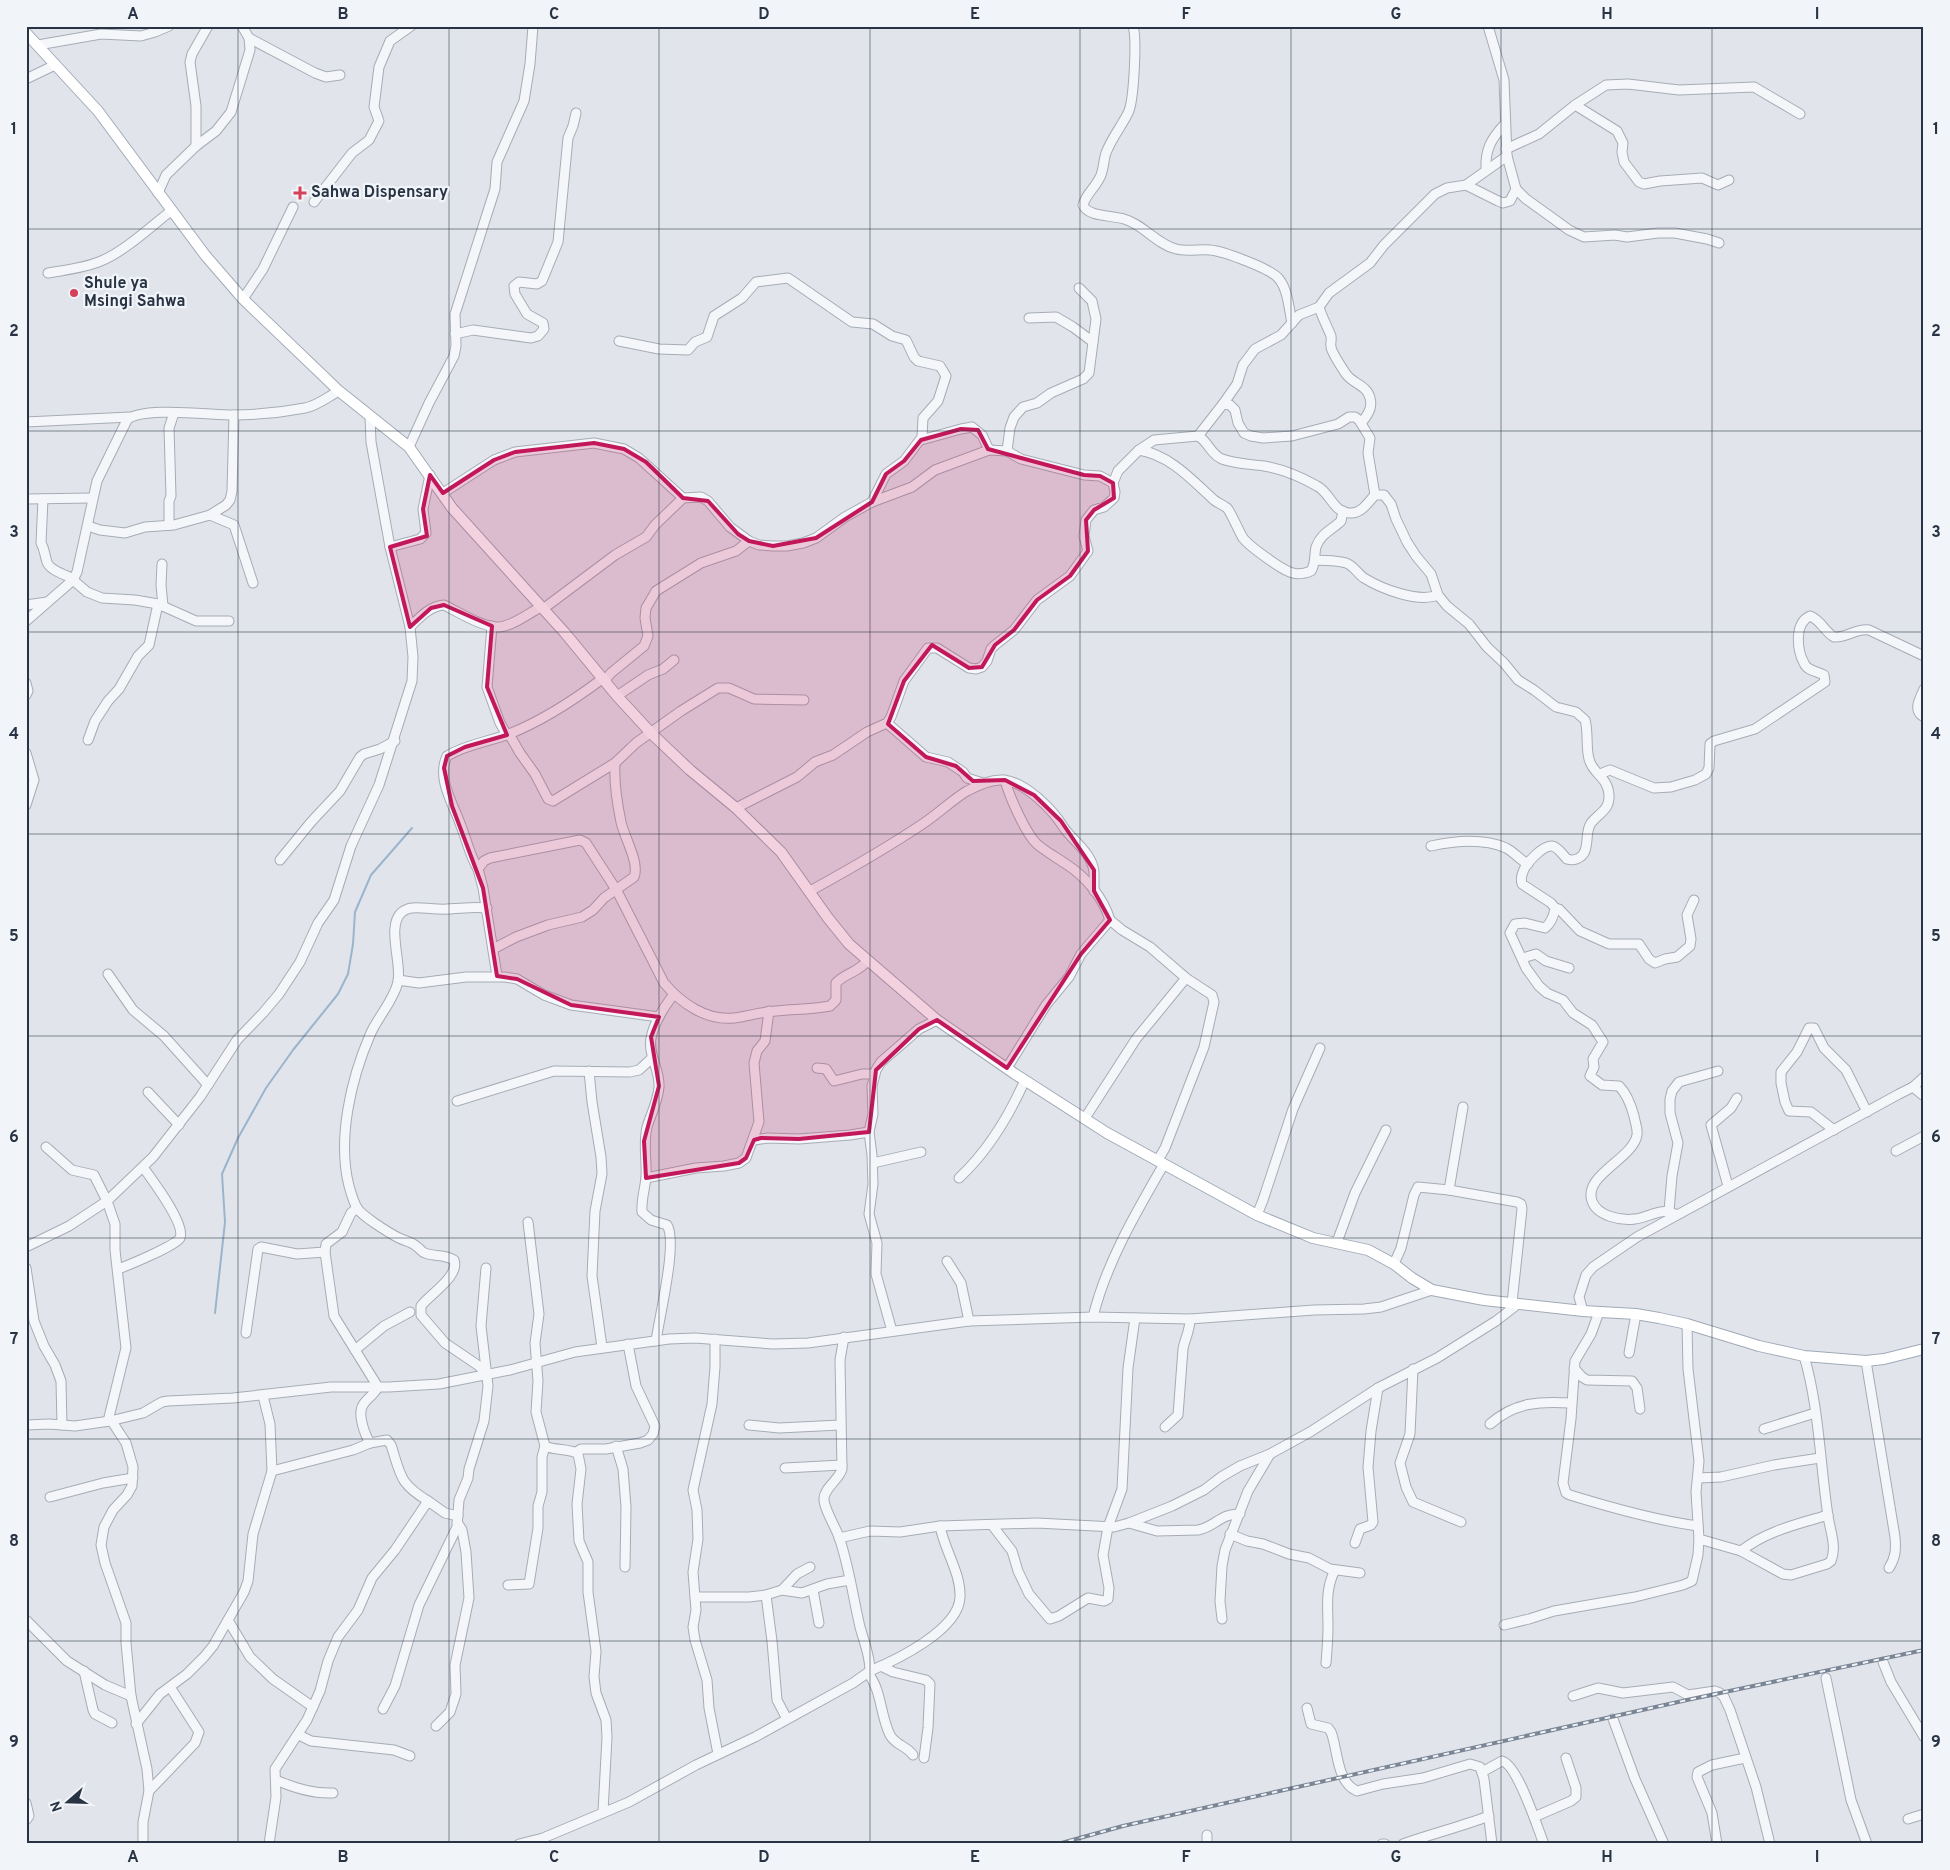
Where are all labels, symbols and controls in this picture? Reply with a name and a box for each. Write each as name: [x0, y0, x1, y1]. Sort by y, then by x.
text: A: [127, 5, 139, 25]
text: B: [337, 5, 349, 25]
text: C: [549, 5, 559, 25]
text: D: [758, 5, 770, 25]
text: E: [970, 5, 980, 25]
text: F: [1181, 5, 1191, 25]
text: G: [1391, 5, 1401, 25]
text: H: [1601, 5, 1613, 25]
text: I: [1815, 5, 1819, 25]
text: 1: [11, 120, 17, 140]
text: 1: [1933, 120, 1939, 140]
place label: Sahwa Dispensary: [311, 183, 448, 203]
marker: Sahwa Dispensary: [293, 186, 307, 200]
place label: Shule ya Msingi Sahwa: [84, 274, 186, 312]
marker: Shule ya Msingi Sahwa: [68, 287, 80, 299]
text: 2: [9, 322, 19, 342]
text: 2: [1931, 322, 1941, 342]
text: 3: [9, 523, 19, 543]
text: 3: [1931, 523, 1941, 543]
text: 4: [9, 725, 19, 745]
text: 4: [1931, 725, 1941, 745]
text: 5: [9, 927, 19, 947]
text: 5: [1931, 927, 1941, 947]
text: 6: [9, 1128, 19, 1148]
text: 6: [1931, 1128, 1941, 1148]
text: 7: [10, 1330, 18, 1350]
text: 7: [1932, 1330, 1940, 1350]
text: 8: [9, 1532, 19, 1552]
text: 8: [1931, 1532, 1941, 1552]
text: 9: [9, 1733, 19, 1753]
text: 9: [1931, 1733, 1941, 1753]
north arrow: [42, 1778, 92, 1828]
text: N: [47, 1798, 67, 1814]
text: A: [127, 1848, 139, 1868]
text: B: [337, 1848, 349, 1868]
text: C: [549, 1848, 559, 1868]
text: D: [758, 1848, 770, 1868]
text: E: [970, 1848, 980, 1868]
text: F: [1181, 1848, 1191, 1868]
text: G: [1391, 1848, 1401, 1868]
text: H: [1601, 1848, 1613, 1868]
text: I: [1815, 1848, 1819, 1868]

